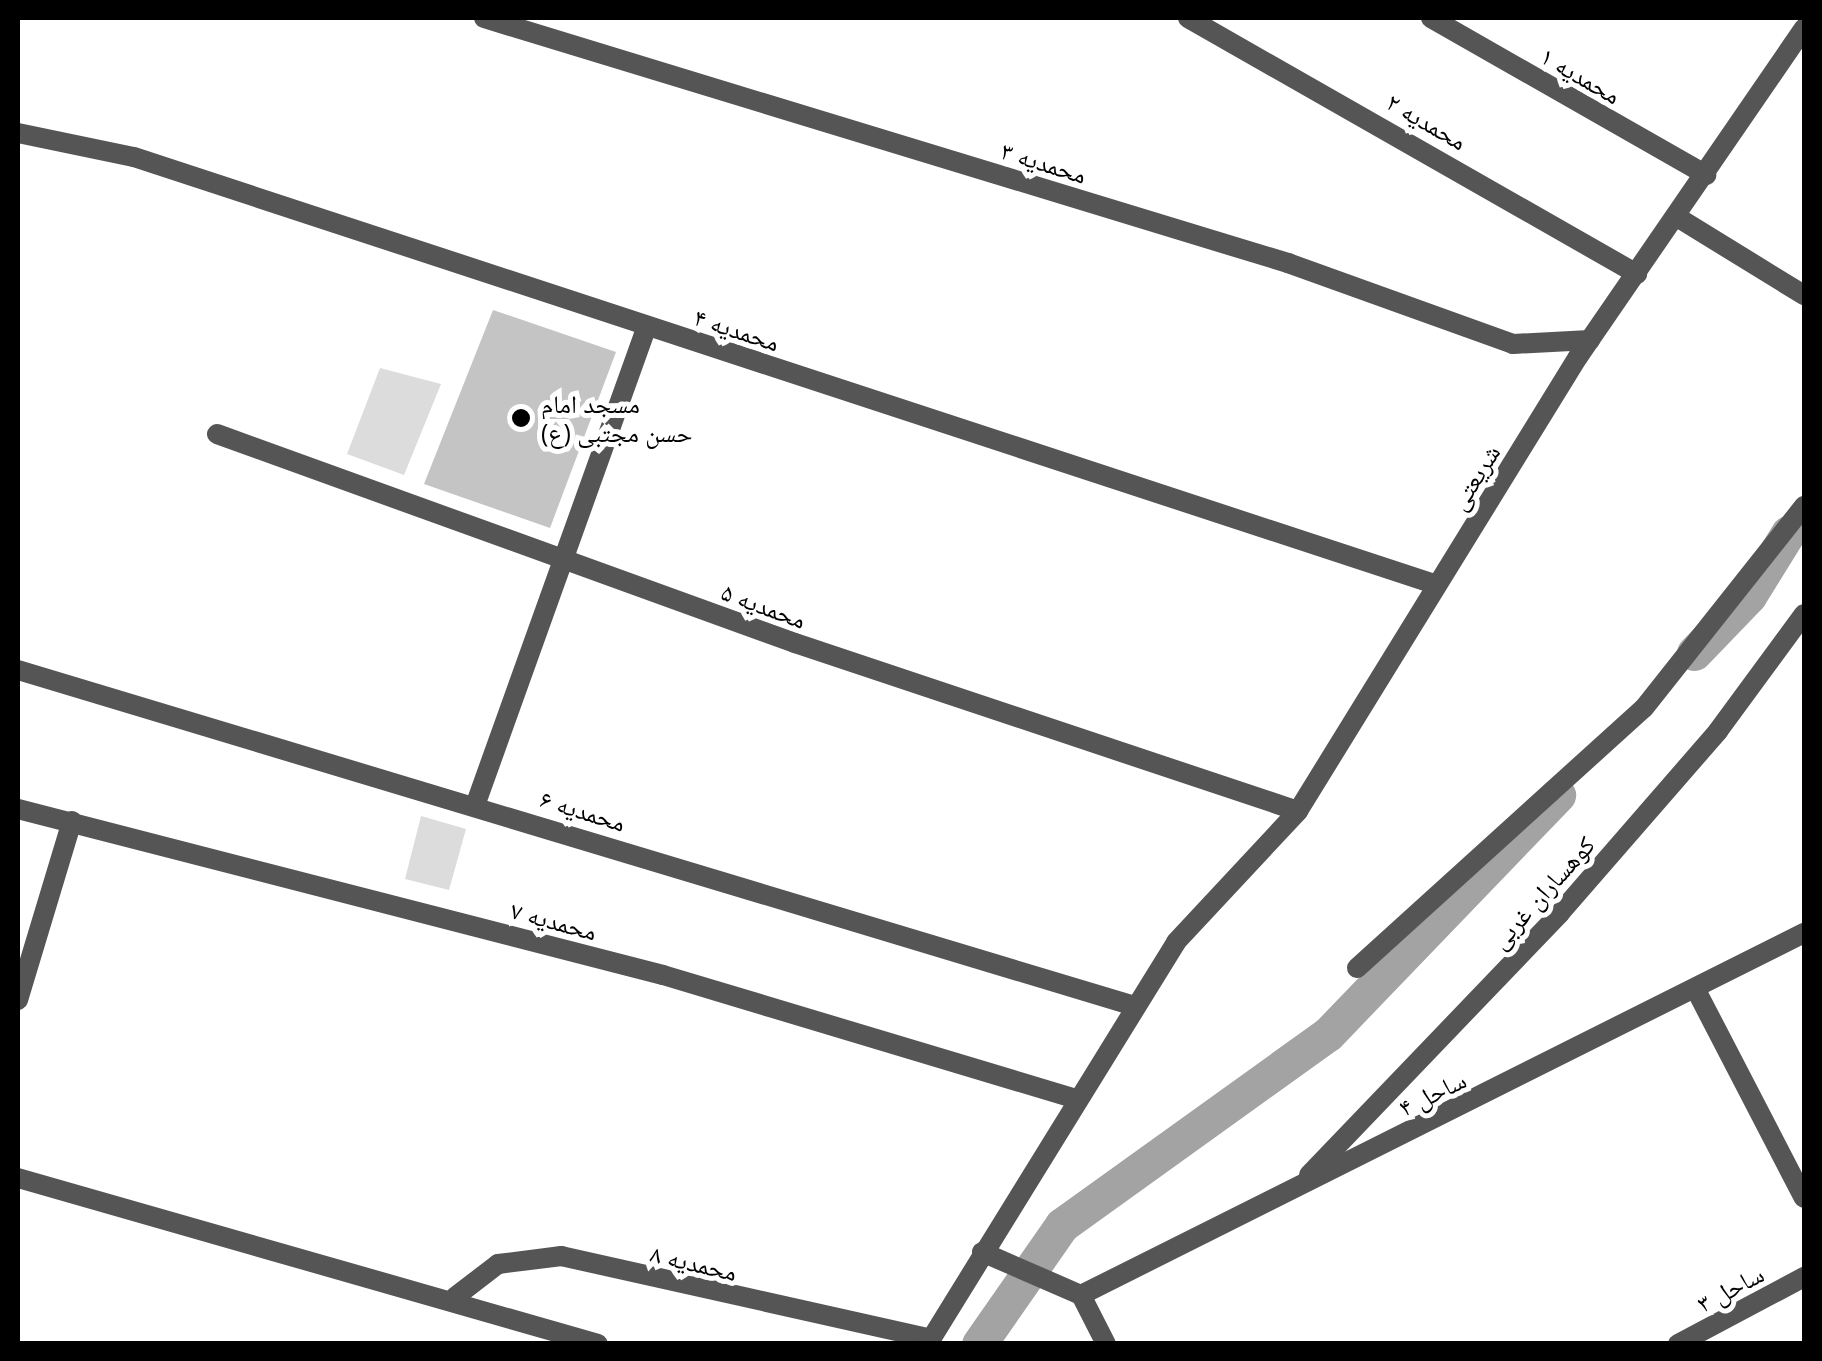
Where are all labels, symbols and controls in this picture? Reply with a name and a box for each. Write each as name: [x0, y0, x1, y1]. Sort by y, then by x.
street label: محمدیه ۱: [1535, 40, 1627, 110]
street label: محمدیه ۲: [1381, 86, 1473, 156]
street label: محمدیه ۳: [998, 135, 1090, 189]
street label: محمدیه ۴: [691, 301, 783, 357]
place label: مسجد امام حسن مجتبی (ع): [541, 389, 692, 448]
marker: مسجد امام حسن مجتبی (ع): [510, 407, 532, 429]
street label: شریعتی: [1442, 439, 1506, 515]
street label: محمدیه ۵: [718, 576, 810, 634]
street label: محمدیه ۶: [537, 783, 629, 837]
street label: کوهساران غربی: [1484, 829, 1600, 955]
street label: محمدیه ۷: [508, 894, 600, 946]
street label: ساحل ۴: [1393, 1064, 1471, 1122]
street label: محمدیه ۸: [648, 1238, 740, 1286]
street label: ساحل ۳: [1692, 1258, 1768, 1318]

